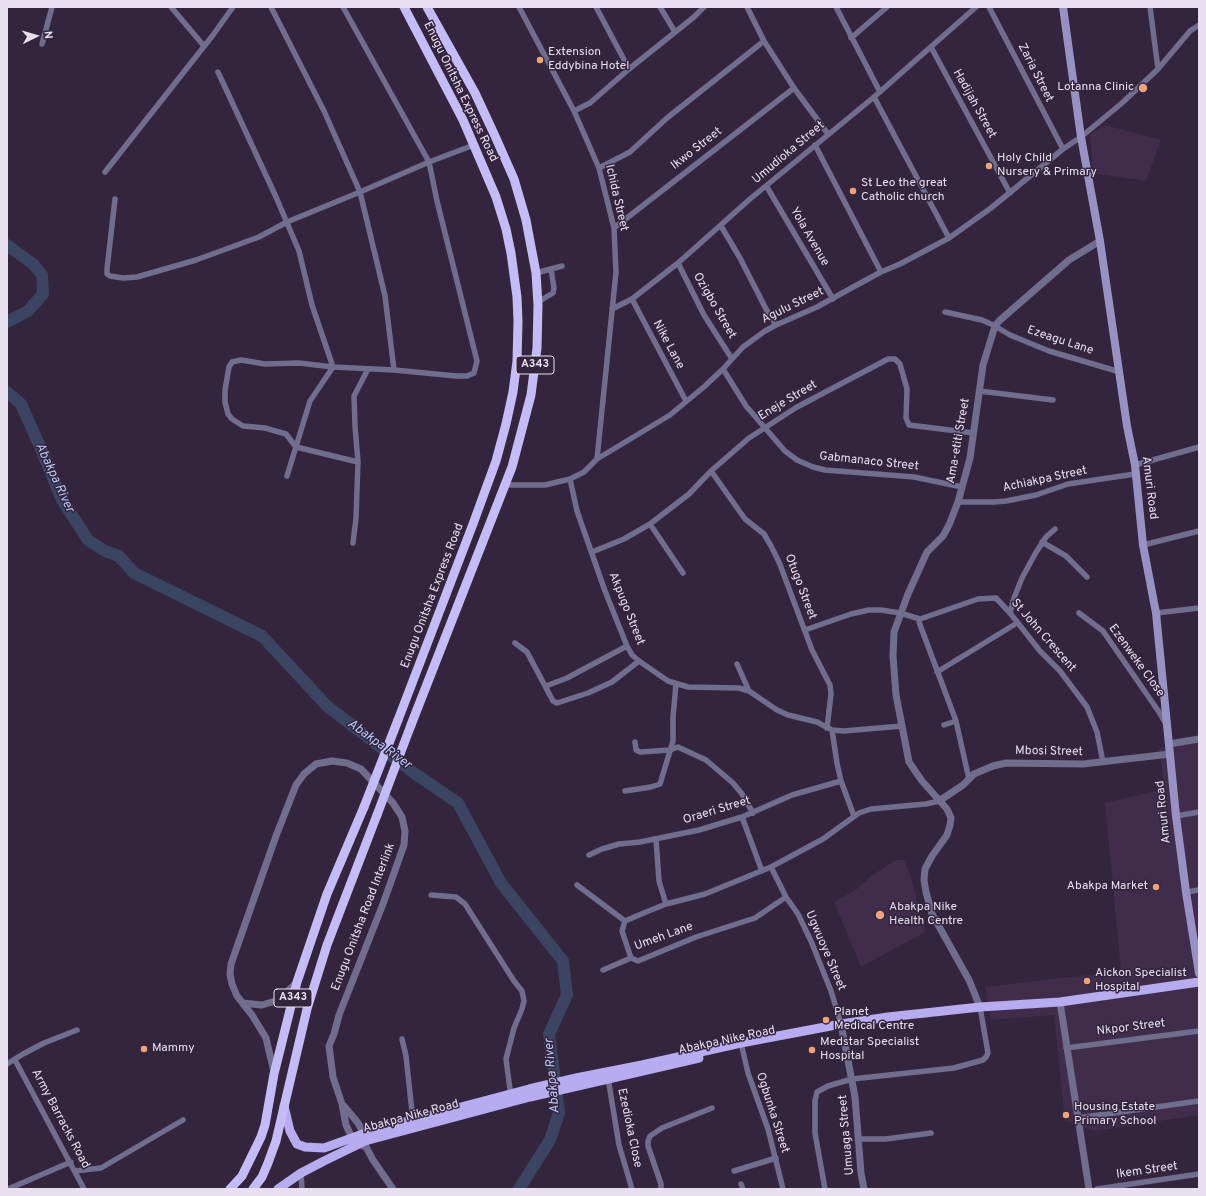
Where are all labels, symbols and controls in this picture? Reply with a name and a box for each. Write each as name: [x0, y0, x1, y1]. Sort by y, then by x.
north arrow: [16, 16, 56, 56]
street label: Enugu Onitsha Express Road: [420, 20, 500, 164]
text: N: [41, 30, 55, 40]
street label: Zaria Street: [1014, 41, 1056, 105]
place label: Extension Eddybina Hotel: [548, 46, 629, 74]
marker: Extension Eddybina Hotel: [535, 55, 545, 65]
street label: Hadijah Street: [949, 67, 999, 141]
place label: Lotanna Clinic: [1057, 81, 1134, 95]
marker: Lotanna Clinic: [1137, 82, 1149, 94]
street label: Umudioka Street: [750, 119, 828, 187]
street label: Ikwo Street: [669, 125, 725, 173]
place label: Holy Child Nursery & Primary: [997, 152, 1097, 180]
marker: Holy Child Nursery & Primary: [984, 161, 994, 171]
street label: Ichida Street: [601, 163, 631, 233]
place label: St Leo the great Catholic church: [861, 177, 947, 205]
marker: St Leo the great Catholic church: [848, 186, 858, 196]
street label: Yola Avenue: [786, 205, 832, 269]
street label: Ozigbo Street: [689, 270, 739, 342]
street label: Agulu Street: [760, 285, 826, 327]
street label: Nike Lane: [649, 318, 687, 372]
street label: Ezeagu Lane: [1025, 324, 1095, 358]
road number: A343: [516, 356, 554, 374]
street label: Eneje Street: [756, 378, 820, 424]
street label: Ama-etiti Street: [944, 397, 974, 485]
water label: Abakpa River: [31, 441, 77, 515]
street label: Gabmanaco Street: [819, 450, 919, 474]
street label: Amuri Road: [1138, 456, 1160, 520]
street label: Achiakpa Street: [1002, 464, 1088, 496]
street label: Enugu Onitsha Express Road: [399, 521, 467, 671]
street label: Otugo Street: [781, 552, 819, 622]
street label: Akpugo Street: [605, 570, 647, 648]
street label: St John Crescent: [1007, 597, 1079, 675]
street label: Ezenweke Close: [1105, 622, 1167, 700]
water label: Abakpa River: [344, 717, 414, 773]
street label: Mbosi Street: [1015, 744, 1083, 760]
street label: Amuri Road: [1154, 780, 1174, 844]
street label: Oraeri Street: [682, 794, 752, 828]
street label: Enugu Onitsha Road Interlink: [329, 841, 399, 993]
place label: Abakpa Market: [1067, 880, 1148, 894]
marker: Abakpa Market: [1151, 882, 1161, 892]
place label: Abakpa Nike Health Centre: [889, 901, 963, 929]
street label: Ugwuoye Street: [802, 909, 848, 993]
marker: Abakpa Nike Health Centre: [874, 909, 886, 921]
street label: Umeh Lane: [633, 920, 695, 954]
place label: Aickon Specialist Hospital: [1095, 967, 1187, 995]
marker: Aickon Specialist Hospital: [1082, 976, 1092, 986]
road number: A343: [274, 989, 312, 1007]
place label: Planet Medical Centre: [834, 1006, 914, 1034]
marker: Planet Medical Centre: [821, 1015, 831, 1025]
street label: Nkpor Street: [1096, 1017, 1166, 1039]
street label: Abakpa Nike Road: [677, 1024, 777, 1058]
place label: Medstar Specialist Hospital: [820, 1036, 919, 1064]
water label: Abakpa River: [542, 1038, 564, 1114]
place label: Mammy: [152, 1042, 195, 1056]
marker: Mammy: [139, 1044, 149, 1054]
marker: Medstar Specialist Hospital: [807, 1045, 817, 1055]
street label: Army Barracks Road: [28, 1067, 92, 1171]
street label: Ogbunka Street: [752, 1071, 792, 1155]
street label: Ezedioka Close: [614, 1087, 644, 1169]
street label: Umuaga Street: [836, 1094, 858, 1176]
street label: Abakpa Nike Road: [362, 1097, 460, 1137]
place label: Housing Estate Primary School: [1074, 1101, 1156, 1129]
marker: Housing Estate Primary School: [1061, 1110, 1071, 1120]
street label: Ikem Street: [1115, 1160, 1179, 1182]

